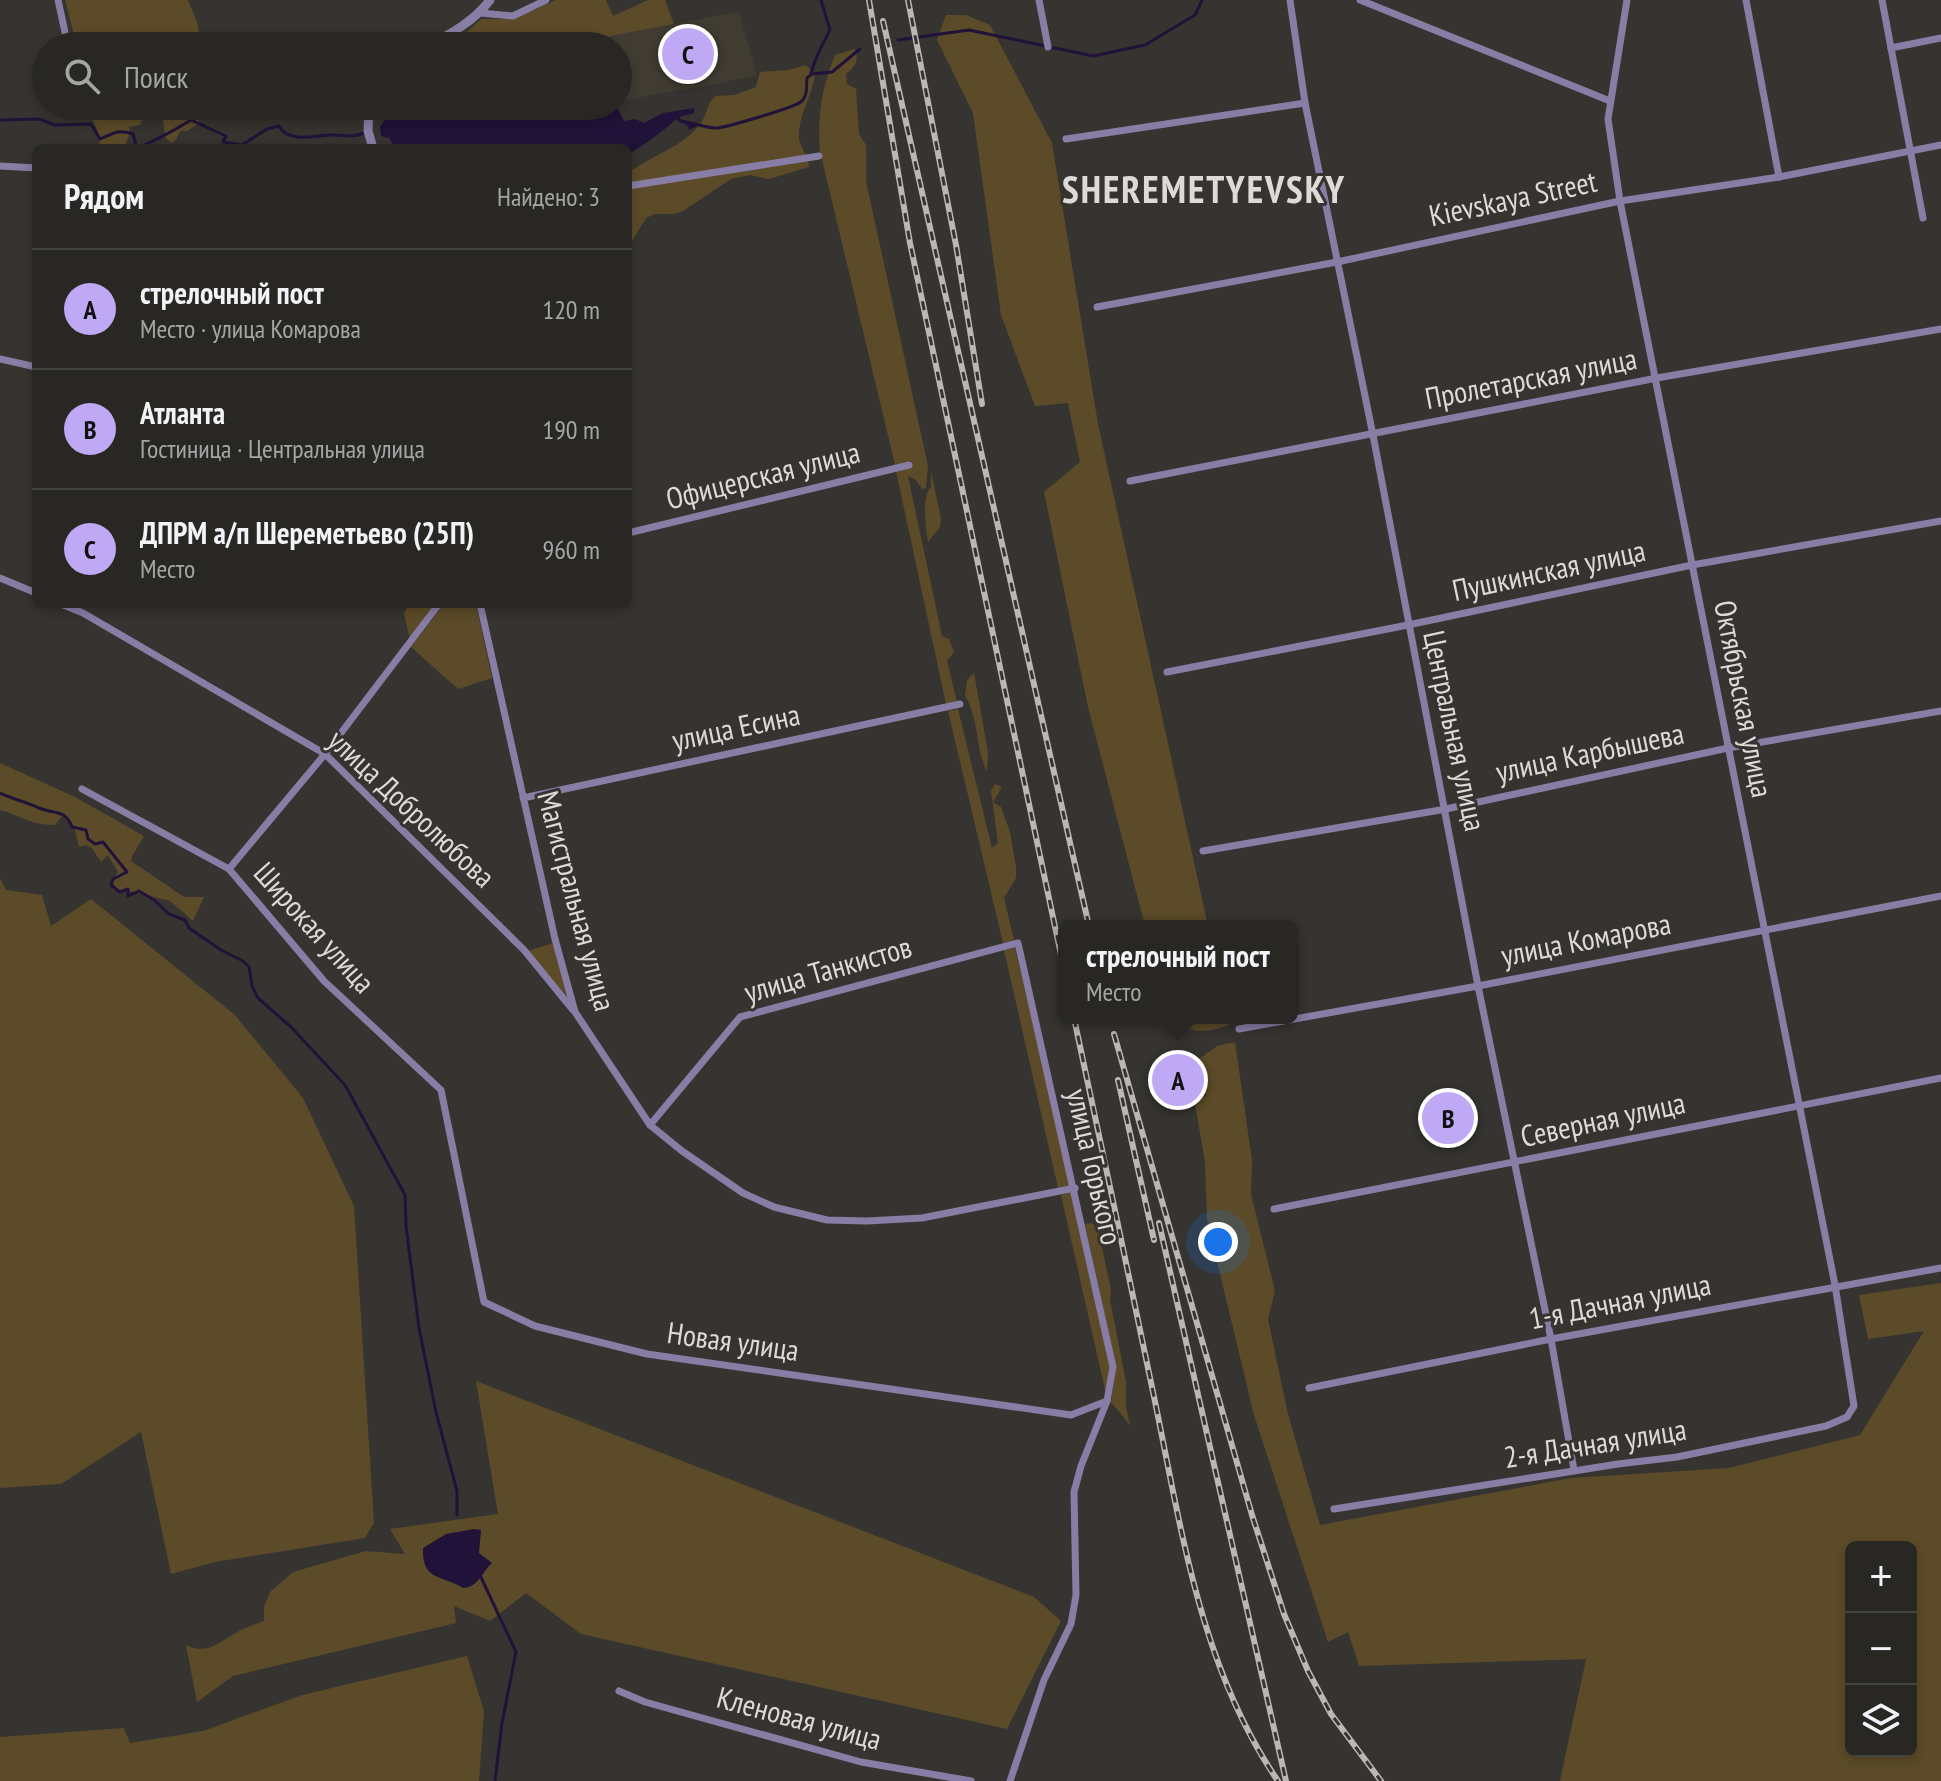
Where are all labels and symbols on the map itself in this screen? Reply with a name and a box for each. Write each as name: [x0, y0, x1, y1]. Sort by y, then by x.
pin: C: [662, 24, 714, 84]
street label: Kievskaya Street: [1425, 161, 1601, 234]
district label: SHEREMETYEVSKY: [1062, 164, 1346, 213]
street label: Пролетарская улица: [1422, 338, 1640, 417]
street label: Офицерская улица: [662, 432, 864, 517]
street label: Пушкинская улица: [1449, 530, 1649, 609]
street label: Октябрьская улица: [1706, 597, 1783, 801]
street label: Центральная улица: [1415, 627, 1496, 835]
street label: улица Есина: [668, 694, 803, 759]
street label: улица Карбышева: [1492, 713, 1687, 790]
street label: улица Добролюбова: [320, 720, 504, 895]
street label: Магистральная улица: [529, 786, 626, 1015]
street label: Широкая улица: [246, 853, 384, 1001]
street label: улица Комарова: [1498, 903, 1674, 974]
street label: улица Танкистов: [739, 926, 916, 1011]
pin: A: [1152, 1050, 1204, 1110]
street label: Северная улица: [1517, 1082, 1689, 1155]
street label: улица Горького: [1059, 1085, 1132, 1249]
pin: B: [1422, 1088, 1474, 1148]
your location: [1198, 1222, 1238, 1262]
street label: 1-я Дачная улица: [1526, 1264, 1714, 1337]
street label: Новая улица: [665, 1312, 802, 1369]
street label: 2-я Дачная улица: [1501, 1409, 1689, 1476]
street label: Кленовая улица: [713, 1677, 886, 1758]

